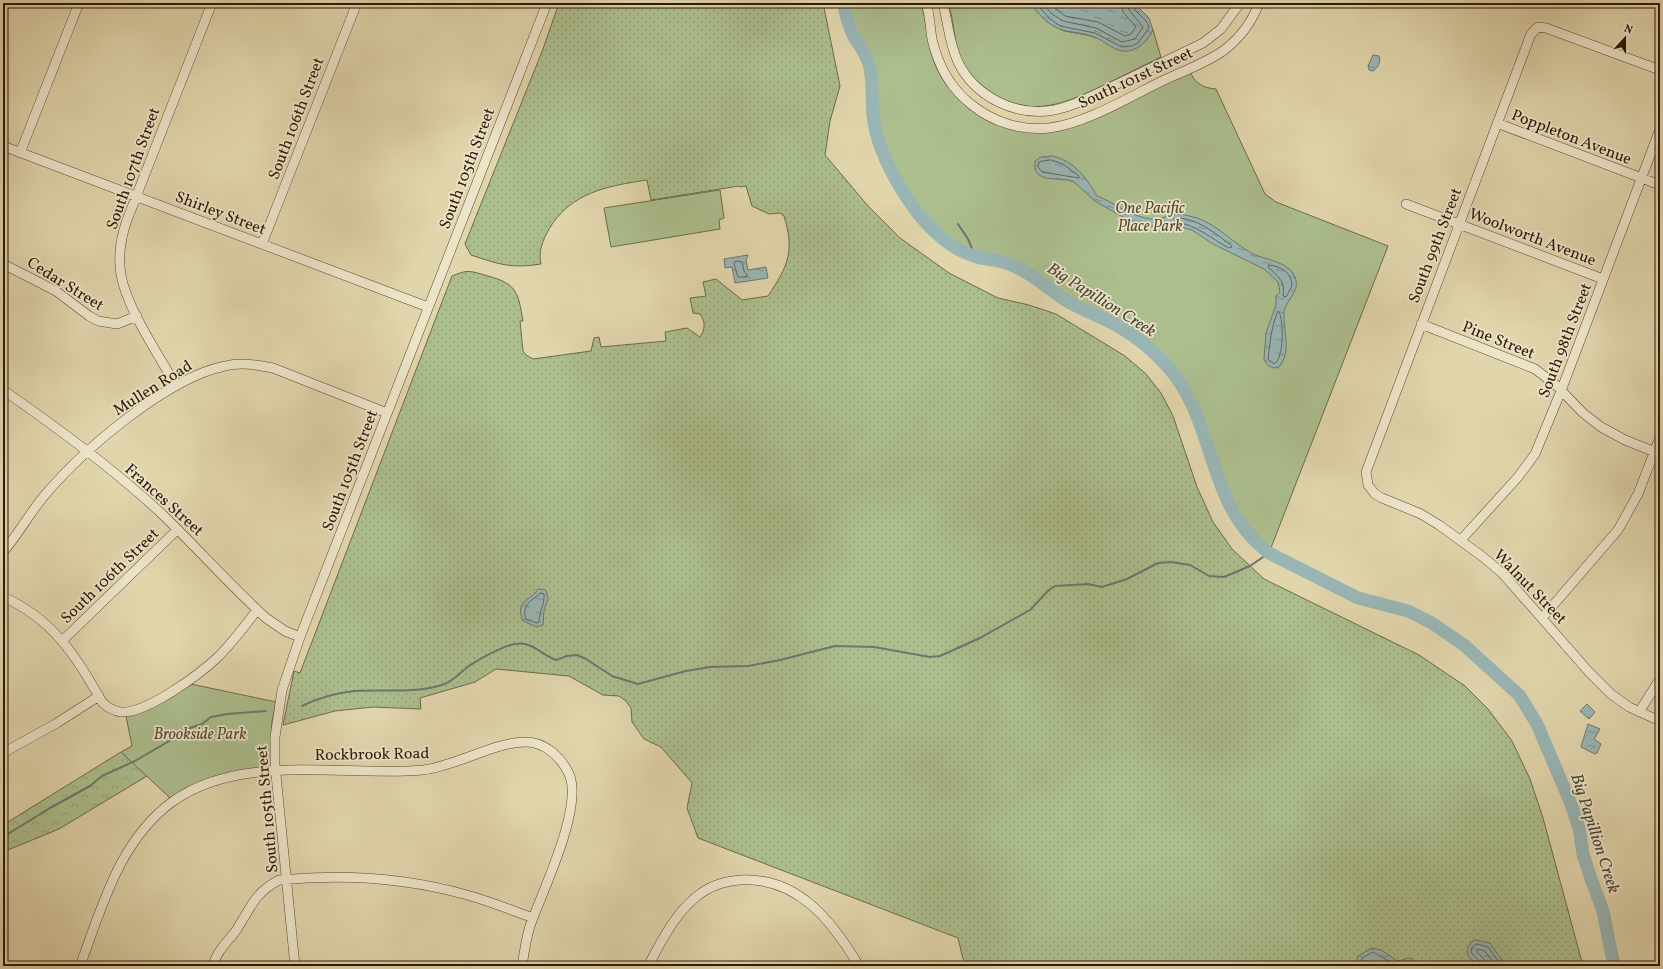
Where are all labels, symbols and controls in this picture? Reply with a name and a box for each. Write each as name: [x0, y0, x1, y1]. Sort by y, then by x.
north arrow: [1605, 18, 1645, 58]
text: N: [1622, 22, 1634, 38]
street label: South 101st Street: [1075, 42, 1197, 115]
street label: South 106th Street: [263, 54, 330, 183]
street label: South 107th Street: [102, 104, 166, 233]
street label: South 105th Street: [435, 104, 501, 233]
street label: Poppleton Avenue: [1508, 105, 1635, 171]
street label: South 99th Street: [1404, 185, 1468, 307]
street label: Shirley Street: [172, 186, 269, 241]
park label: One Pacific Place Park: [1115, 198, 1185, 238]
street label: Woolworth Avenue: [1466, 203, 1599, 272]
street label: Cedar Street: [22, 252, 108, 317]
water label: Big Papillion Creek: [1042, 257, 1160, 343]
street label: South 98th Street: [1534, 280, 1598, 401]
street label: Pine Street: [1459, 316, 1538, 366]
street label: Mullen Road: [109, 356, 197, 422]
street label: South 105th Street: [318, 406, 384, 535]
street label: Frances Street: [119, 459, 208, 542]
street label: South 106th Street: [56, 523, 165, 629]
street label: Walnut Street: [1488, 545, 1571, 630]
park label: Brookside Park: [153, 724, 247, 746]
street label: Rockbrook Road: [314, 743, 430, 767]
street label: South 105th Street: [251, 744, 285, 874]
water label: Big Papillion Creek: [1564, 771, 1625, 896]

